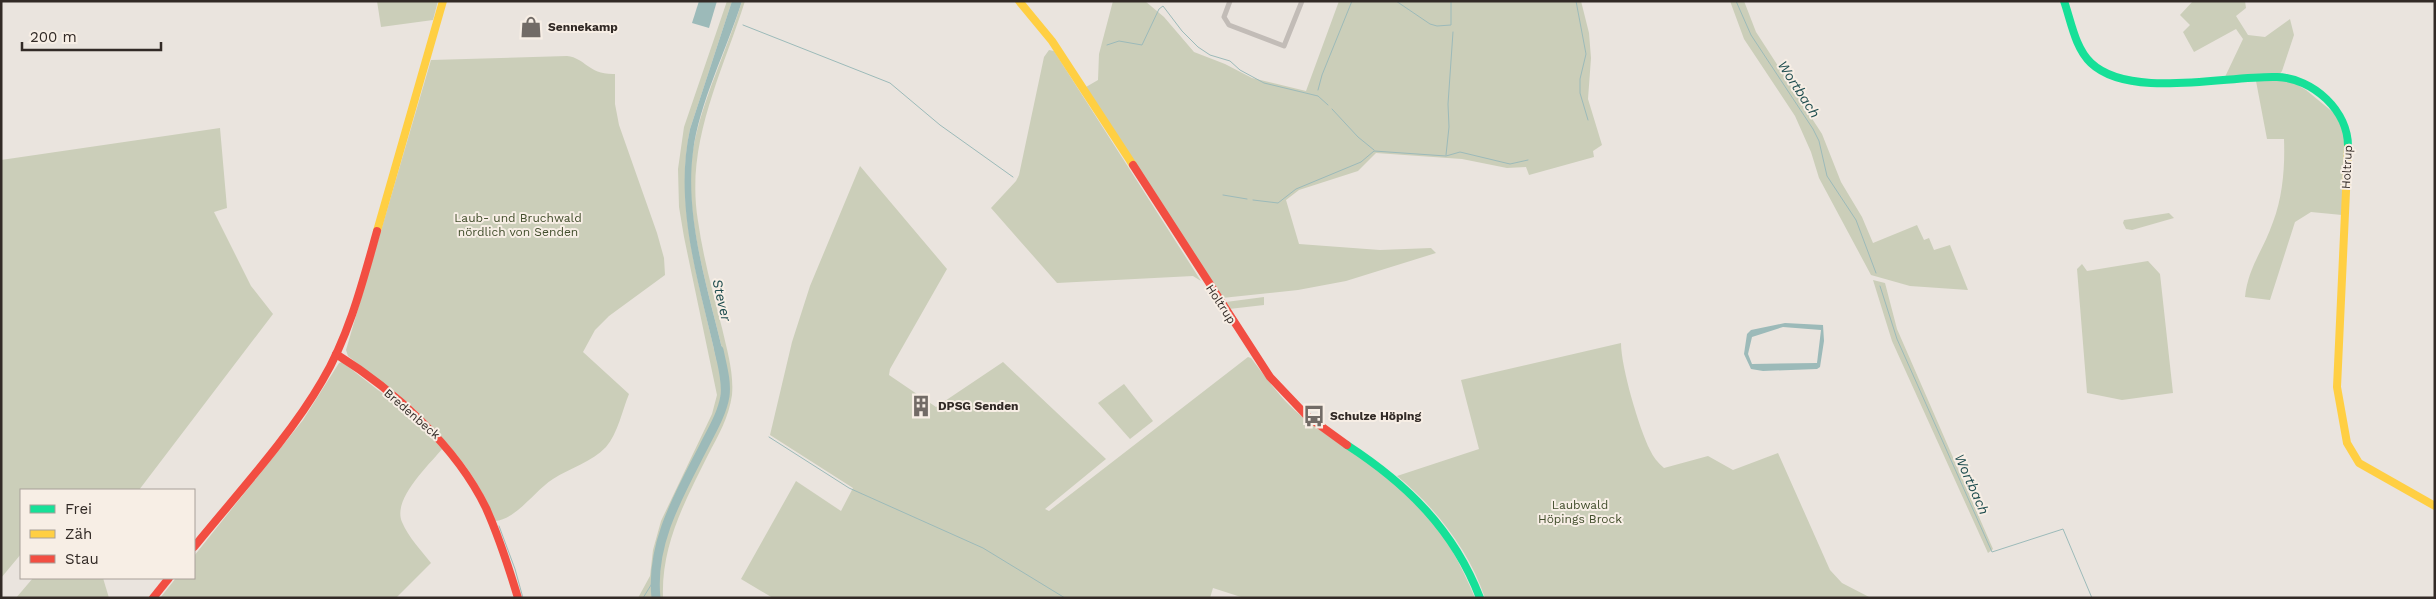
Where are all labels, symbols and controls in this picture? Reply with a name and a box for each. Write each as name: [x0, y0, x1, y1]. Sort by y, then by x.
shop icon: Sennekamp: [518, 14, 544, 40]
scale bar: [22, 20, 161, 52]
place label: Sennekamp: [548, 20, 618, 34]
text: 200 m: [30, 28, 77, 46]
water label: Wortbach: [1775, 57, 1823, 121]
street label: Holtrup: [2339, 145, 2355, 189]
park label: Laub- und Bruchwald nördlich von Senden: [454, 211, 582, 239]
water label: Stever: [709, 277, 735, 323]
street label: Holtrup: [1203, 282, 1239, 326]
street label: Bredenbeck: [381, 386, 443, 442]
building icon: DPSG Senden: [908, 393, 934, 419]
place label: DPSG Senden: [938, 399, 1019, 413]
bus stop icon: Schulze Höping: [1301, 403, 1327, 429]
place label: Schulze Höping: [1330, 409, 1421, 423]
water label: Wortbach: [1951, 451, 1993, 517]
legend: [20, 489, 195, 579]
park label: Laubwald Höpings Brock: [1538, 498, 1622, 526]
text: Frei: [65, 500, 92, 518]
text: Zäh: [65, 525, 92, 543]
text: Stau: [65, 550, 99, 568]

